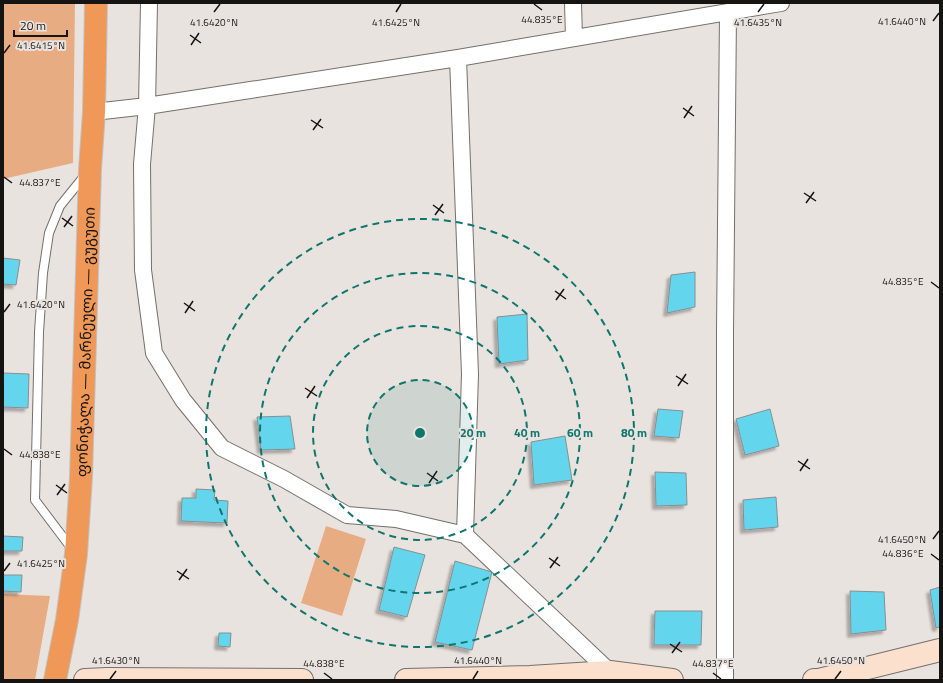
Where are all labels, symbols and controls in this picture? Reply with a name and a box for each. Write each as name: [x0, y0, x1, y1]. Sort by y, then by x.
scale bar: [14, 12, 67, 38]
text: 44.835°E: [521, 12, 563, 27]
text: 41.6440°N: [878, 14, 926, 29]
text: 41.6420°N: [190, 15, 238, 30]
text: 41.6425°N: [372, 15, 420, 30]
text: 41.6435°N: [734, 15, 782, 30]
text: 20 m: [20, 16, 46, 35]
text: 41.6415°N: [17, 38, 65, 53]
text: 44.837°E: [19, 175, 61, 190]
street label: ფონიჭალა — მარნეული — გუგუთი: [70, 207, 100, 477]
text: 44.835°E: [882, 274, 924, 289]
text: 41.6420°N: [17, 297, 65, 312]
text: 20 m: [460, 423, 486, 442]
text: 40 m: [514, 423, 540, 442]
text: 60 m: [567, 423, 593, 442]
text: 80 m: [621, 423, 647, 442]
centre of rings: [413, 426, 427, 440]
text: 44.838°E: [19, 447, 61, 462]
text: 41.6450°N: [878, 532, 926, 547]
text: 44.836°E: [882, 546, 924, 561]
text: 41.6425°N: [17, 556, 65, 571]
text: 41.6430°N: [92, 653, 140, 668]
text: 41.6440°N: [454, 653, 502, 668]
text: 41.6450°N: [817, 653, 865, 668]
text: 44.838°E: [303, 656, 345, 671]
text: 44.837°E: [692, 656, 734, 671]

